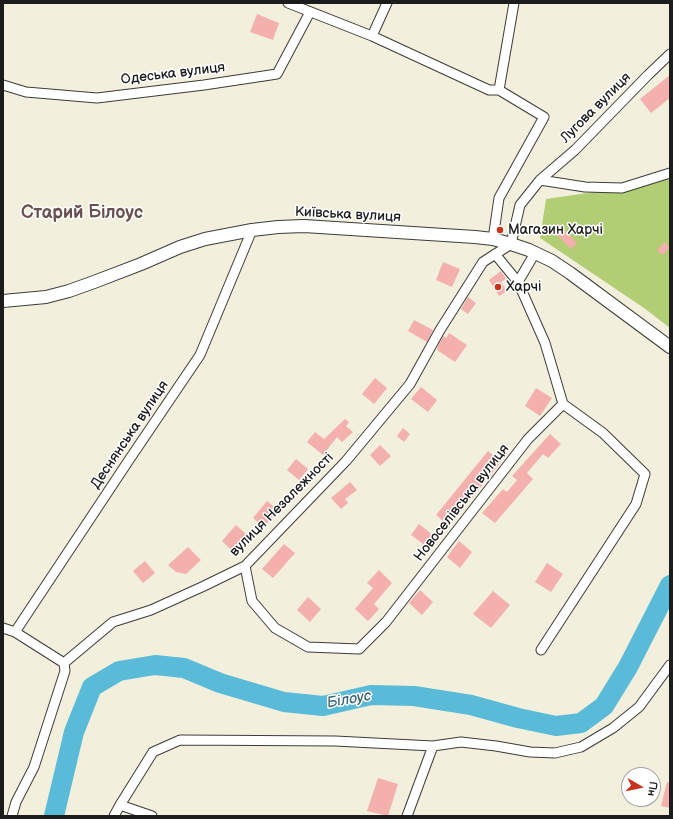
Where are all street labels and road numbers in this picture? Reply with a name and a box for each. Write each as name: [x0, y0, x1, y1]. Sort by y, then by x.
street label: Одеська вулиця: [120, 59, 226, 89]
street label: Лугова вулиця: [557, 69, 635, 147]
street label: Київська вулиця: [295, 204, 401, 226]
street label: Деснянська вулиця: [88, 378, 172, 492]
street label: Новоселівська вулиця: [411, 441, 513, 565]
street label: вулиця Незалежності: [227, 450, 337, 560]

